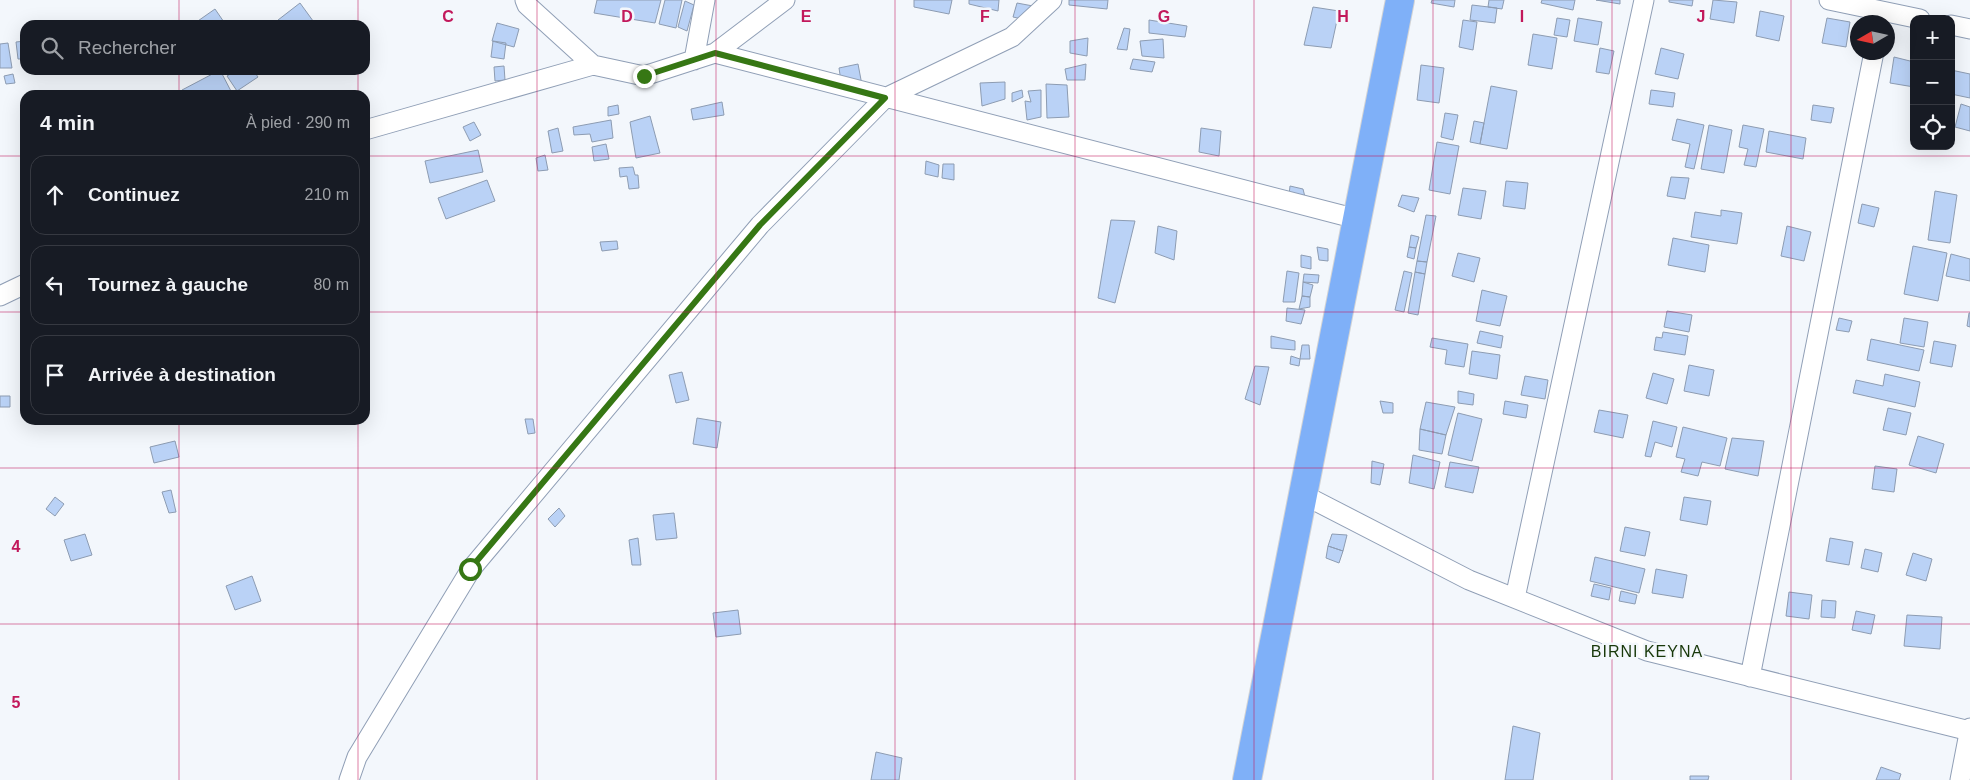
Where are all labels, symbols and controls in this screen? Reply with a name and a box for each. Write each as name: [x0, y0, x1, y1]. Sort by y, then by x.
text: C: [442, 8, 454, 25]
text: D: [621, 8, 633, 25]
text: E: [801, 8, 812, 25]
text: F: [980, 8, 990, 25]
text: G: [1158, 8, 1170, 25]
text: H: [1337, 8, 1349, 25]
text: I: [1520, 8, 1524, 25]
text: J: [1697, 8, 1705, 25]
north arrow: [1850, 15, 1895, 60]
map controls: [1910, 15, 1955, 150]
button: +: [1910, 15, 1955, 60]
search box: [20, 20, 370, 75]
icon: search: [38, 34, 66, 62]
text: Rechercher: [78, 37, 176, 58]
button: −: [1910, 60, 1955, 105]
route end: [633, 65, 656, 88]
button: locate: [1910, 105, 1955, 150]
text: 4 min: [40, 111, 95, 134]
text: À pied · 290 m: [246, 114, 350, 131]
icon: ahead: [41, 181, 69, 209]
text: Continuez: [88, 184, 180, 205]
text: 210 m: [305, 186, 349, 203]
icon: left: [41, 271, 69, 299]
text: Tournez à gauche: [88, 274, 248, 295]
text: 80 m: [313, 276, 349, 293]
icon: arrive: [41, 361, 69, 389]
text: Arrivée à destination: [88, 364, 276, 385]
text: 4: [12, 538, 21, 555]
route start: [459, 558, 482, 581]
district label: BIRNI KEYNA: [1591, 643, 1703, 660]
text: 5: [12, 694, 21, 711]

